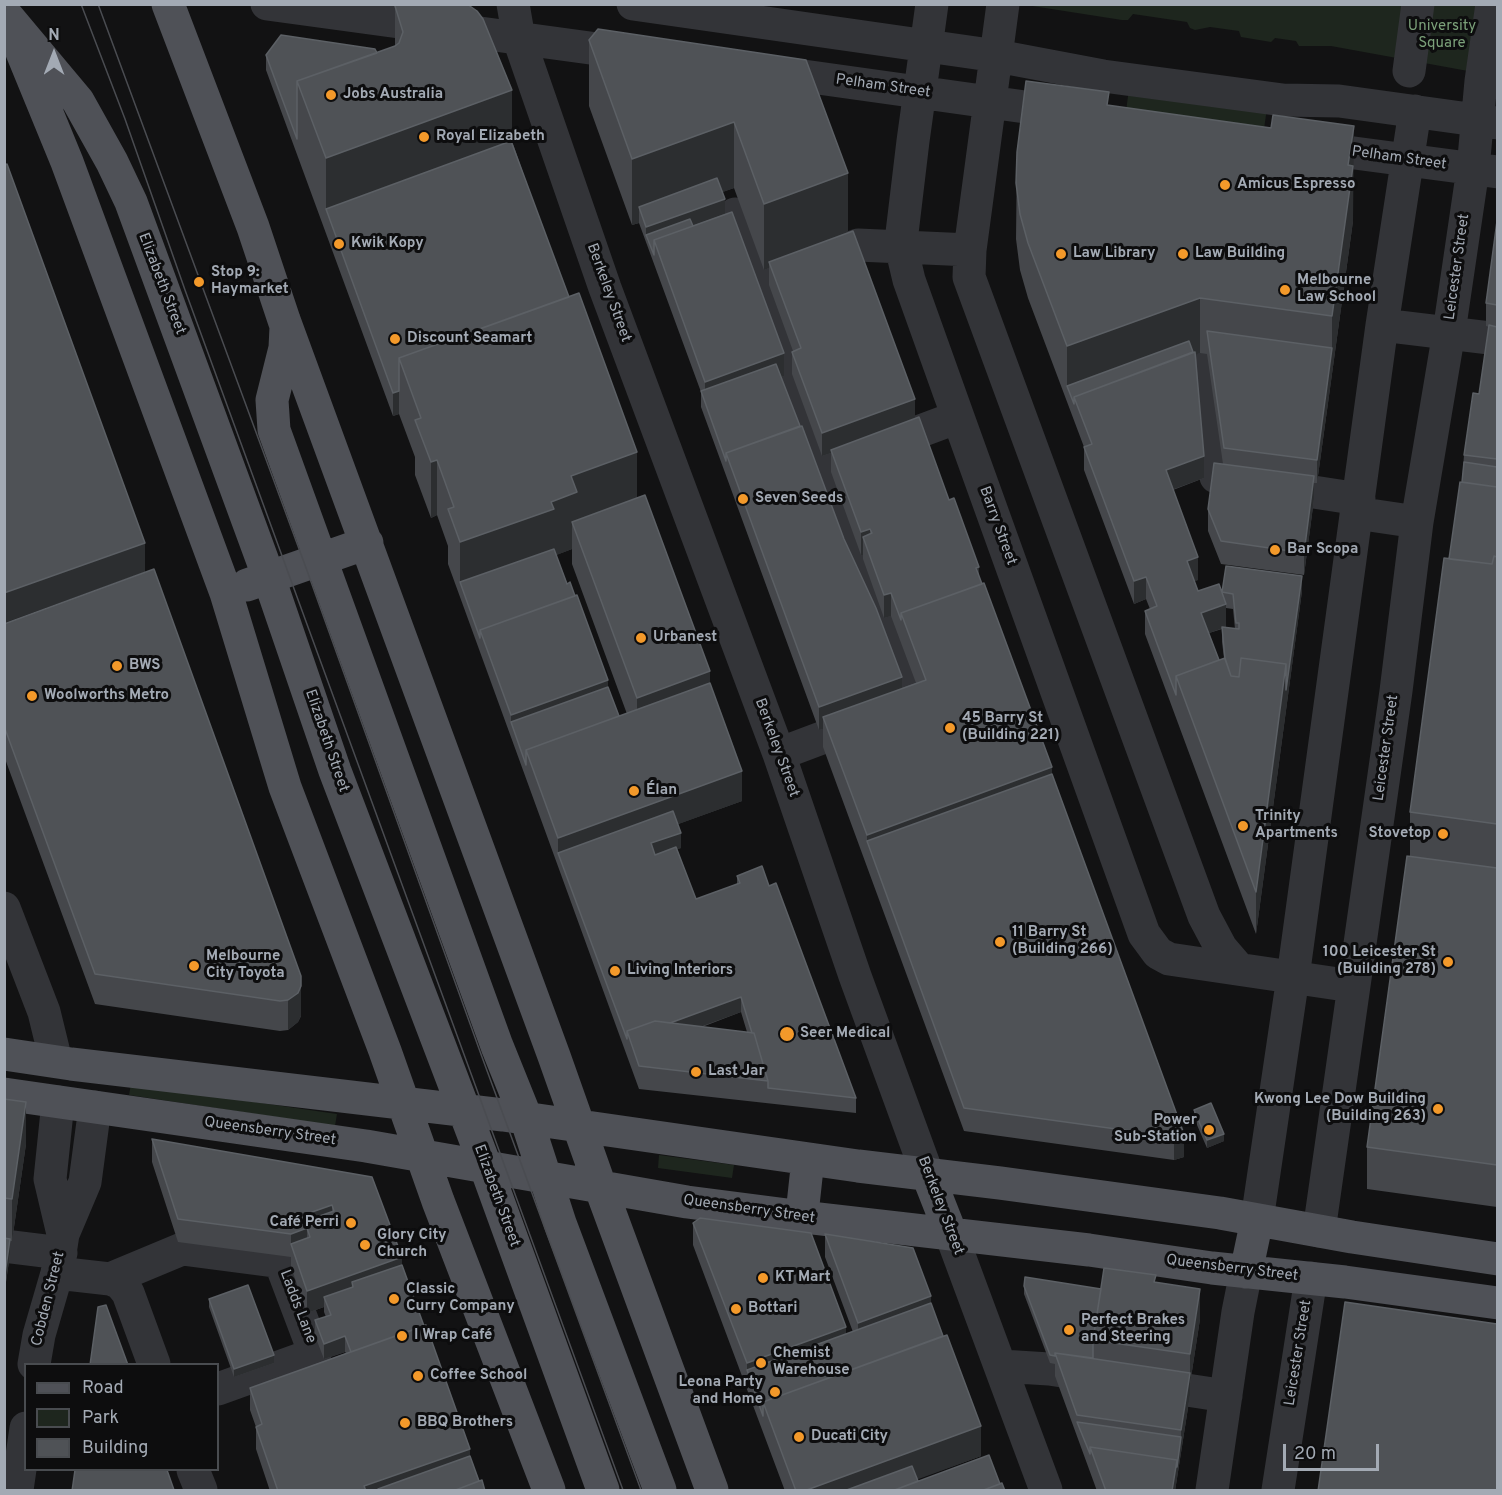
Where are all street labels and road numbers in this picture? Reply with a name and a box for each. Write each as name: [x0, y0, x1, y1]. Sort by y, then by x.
street label: Pelham Street: [834, 71, 932, 103]
street label: Pelham Street: [1350, 143, 1448, 175]
street label: Leicester Street: [1442, 213, 1474, 321]
street label: Elizabeth Street: [133, 231, 189, 337]
street label: Berkeley Street: [582, 241, 634, 345]
street label: Barry Street: [974, 484, 1020, 568]
street label: Elizabeth Street: [300, 687, 352, 795]
street label: Leicester Street: [1371, 694, 1403, 802]
street label: Berkeley Street: [750, 696, 802, 800]
street label: Queensberry Street: [203, 1114, 337, 1150]
street label: Elizabeth Street: [469, 1142, 523, 1250]
street label: Berkeley Street: [913, 1154, 967, 1258]
street label: Queensberry Street: [682, 1192, 816, 1228]
street label: Cobden Street: [29, 1250, 69, 1348]
street label: Queensberry Street: [1165, 1252, 1299, 1286]
street label: Ladds Lane: [275, 1268, 319, 1346]
street label: Leicester Street: [1282, 1299, 1316, 1407]

